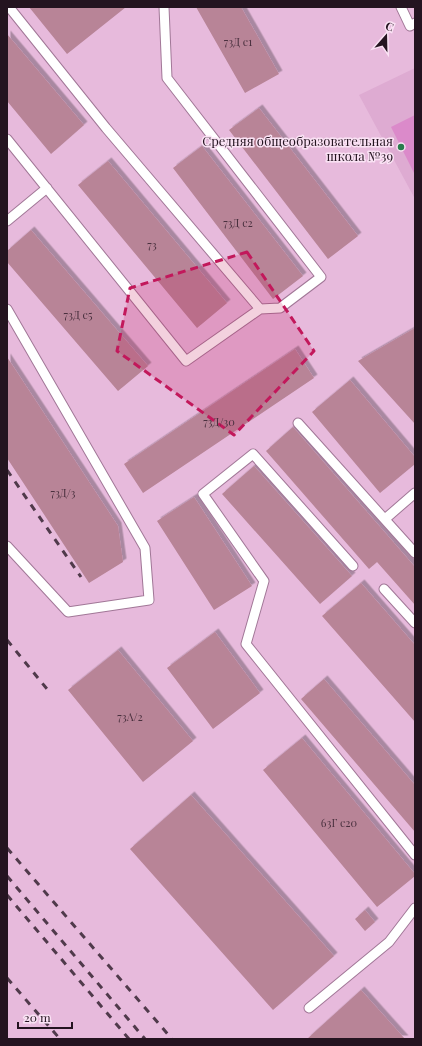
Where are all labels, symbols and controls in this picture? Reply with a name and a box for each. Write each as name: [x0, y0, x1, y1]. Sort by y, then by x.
north arrow: [366, 16, 406, 56]
text: С: [383, 18, 396, 35]
house number: 73Д с1: [224, 34, 252, 49]
place label: Средняя общеобразовательная школа №39: [202, 132, 393, 164]
marker: Средняя общеобразовательная школа №39: [396, 142, 406, 152]
house number: 73Д с2: [223, 215, 253, 230]
house number: 73: [147, 237, 157, 252]
house number: 73Д с5: [64, 307, 93, 322]
house number: 73Д/30: [203, 414, 235, 429]
house number: 73Д/3: [50, 485, 76, 500]
house number: 73А/2: [117, 709, 143, 724]
house number: 63Г с20: [321, 815, 358, 830]
scale bar: [18, 1004, 72, 1030]
text: 20 m: [24, 1009, 51, 1025]

